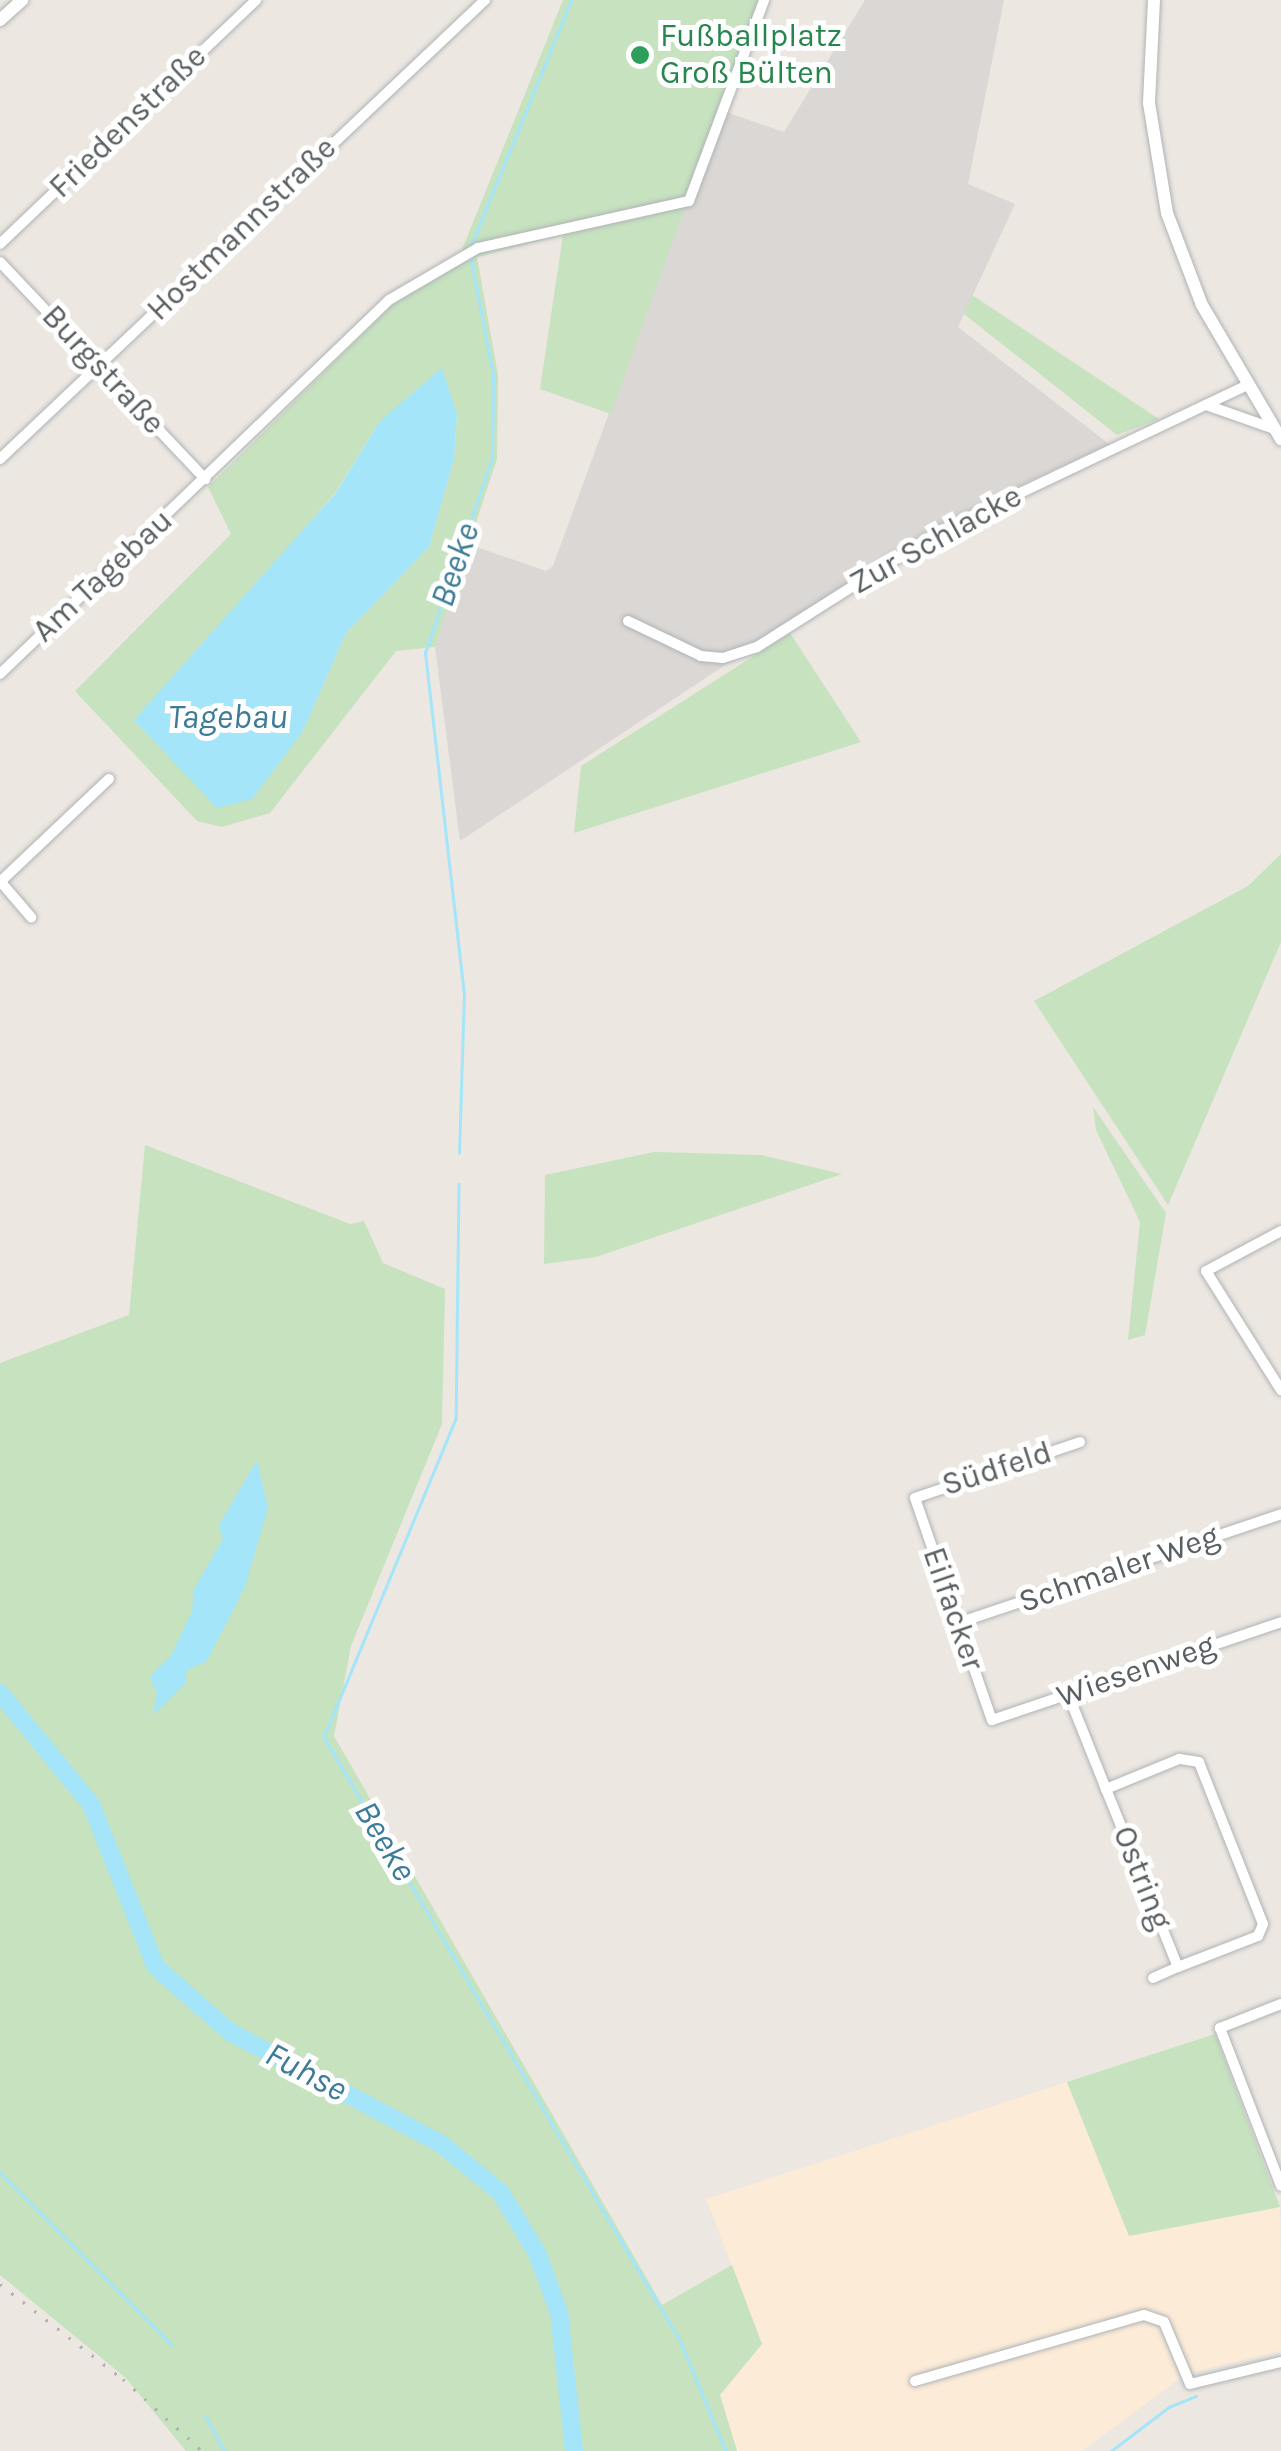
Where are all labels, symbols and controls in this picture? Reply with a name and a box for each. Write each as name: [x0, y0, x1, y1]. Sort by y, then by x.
place label: Fußballplatz Groß Bülten: [660, 18, 842, 93]
street label: Friedenstraße: [42, 38, 214, 206]
marker: Fußballplatz Groß Bülten: [629, 44, 651, 66]
street label: Hostmannstraße: [139, 129, 345, 329]
street label: Burgstraße: [34, 297, 172, 443]
street label: Zur Schlacke: [844, 477, 1028, 603]
street label: Am Tagebau: [25, 502, 181, 650]
water label: Beeke: [421, 518, 489, 612]
water label: Tagebau: [168, 696, 288, 738]
street label: Südfeld: [937, 1433, 1057, 1505]
street label: Schmaler Weg: [1014, 1517, 1224, 1621]
street label: Eilfacker: [914, 1542, 992, 1676]
street label: Wiesenweg: [1052, 1626, 1220, 1716]
water label: Beeke: [345, 1793, 425, 1889]
street label: Ostring: [1104, 1821, 1180, 1935]
water label: Fuhse: [258, 2033, 354, 2111]

